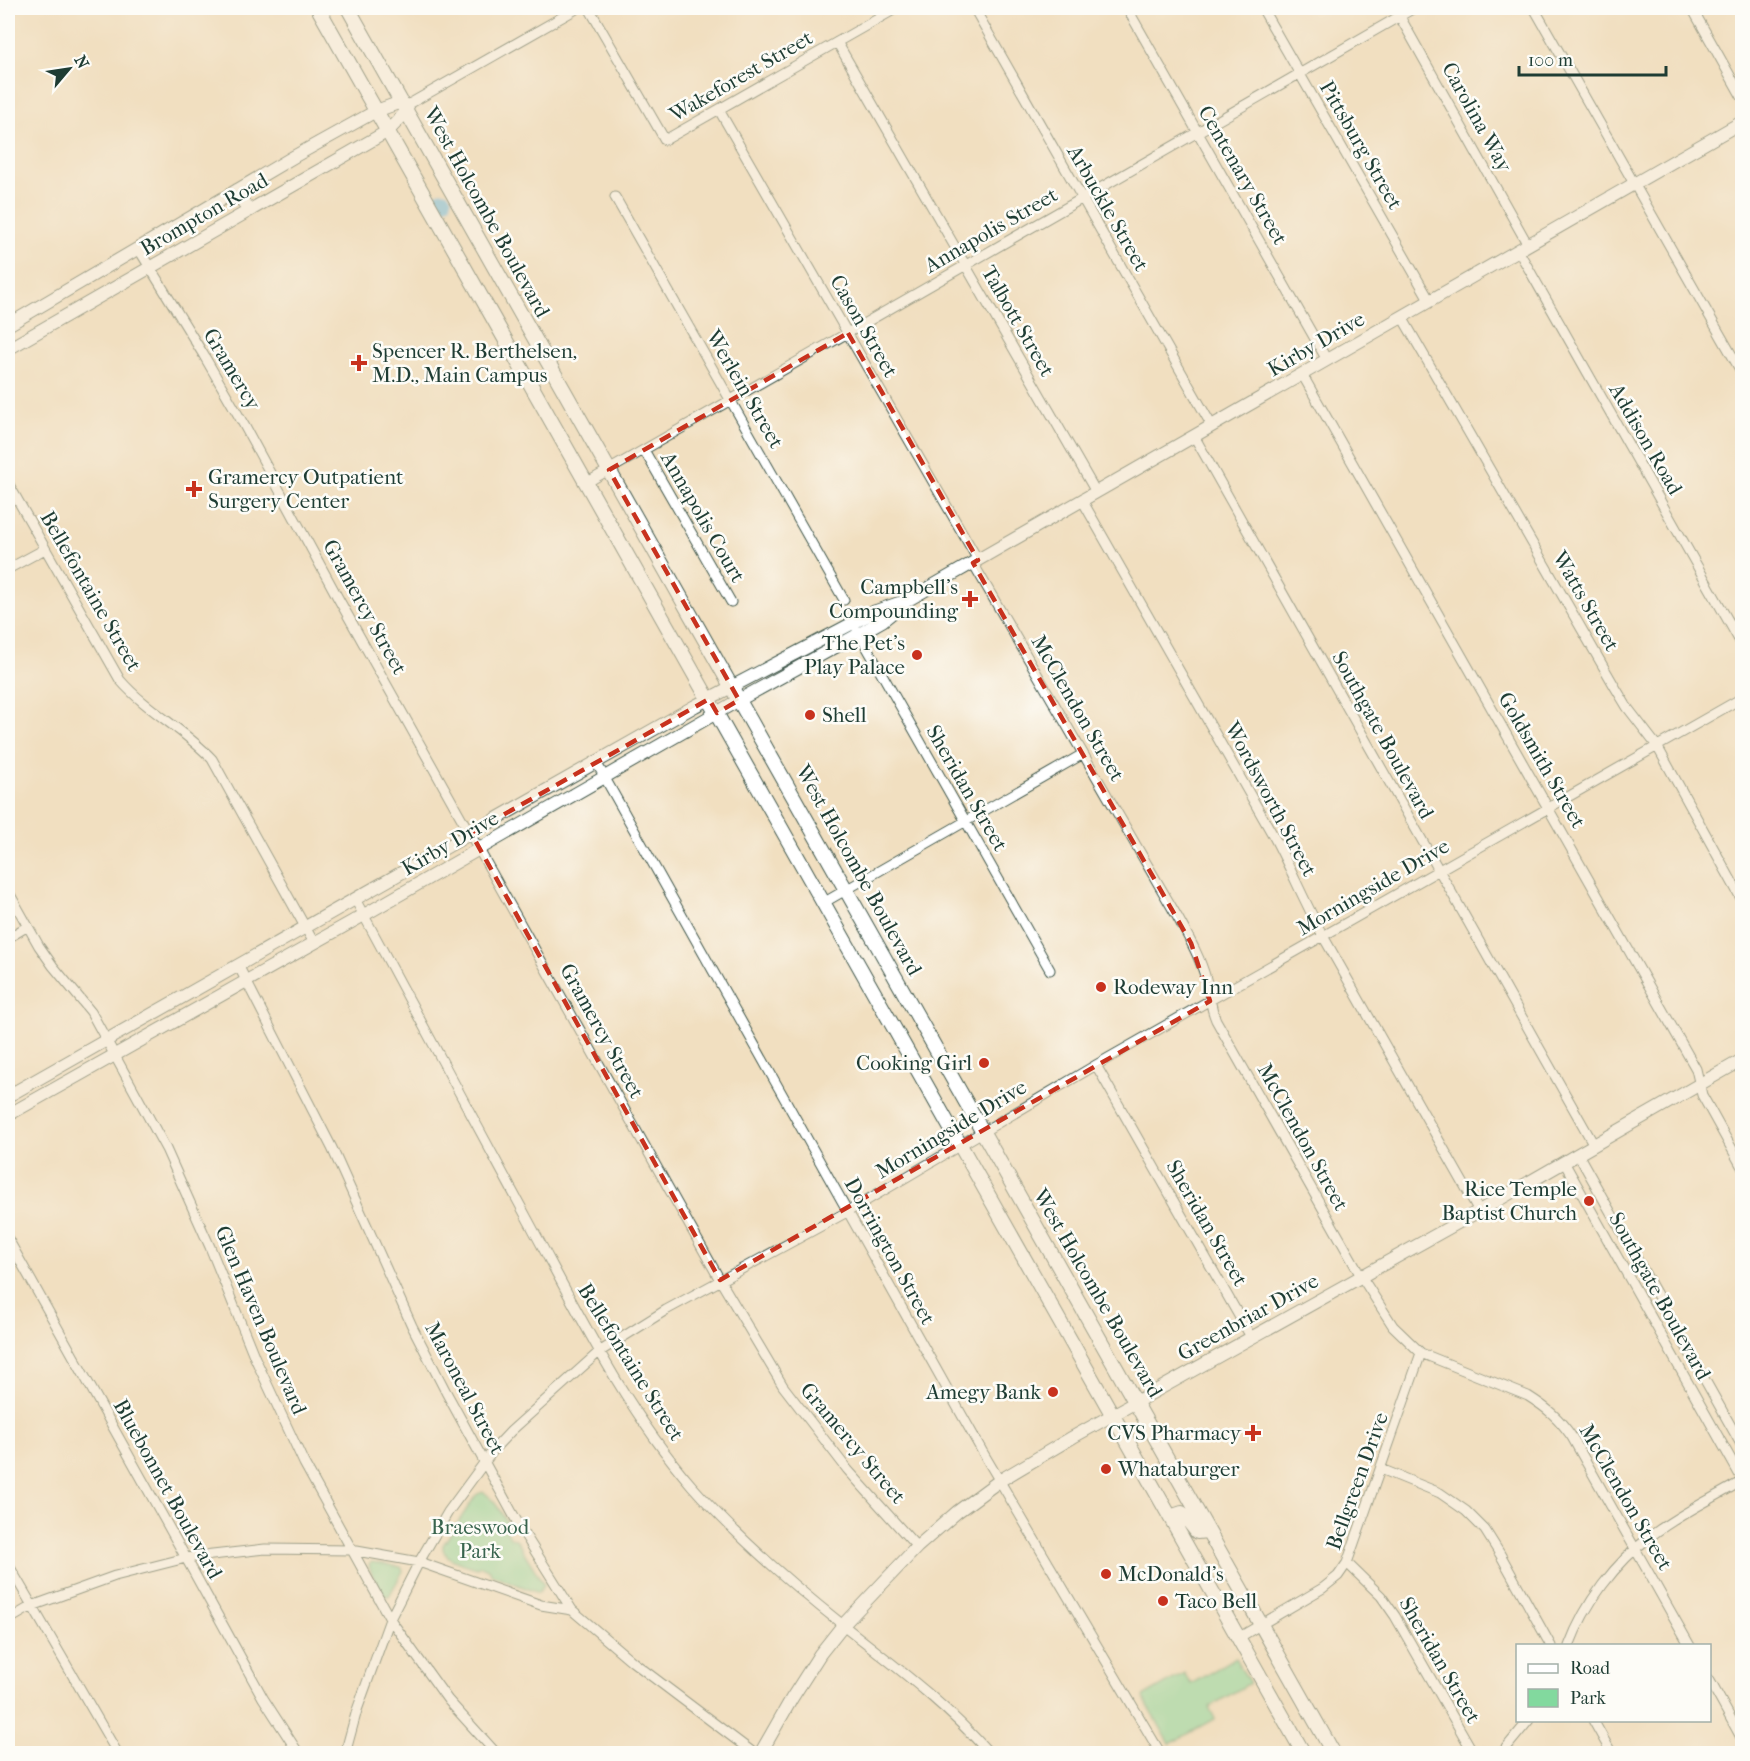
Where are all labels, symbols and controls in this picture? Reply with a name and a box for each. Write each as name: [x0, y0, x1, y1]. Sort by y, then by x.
street label: Wakeforest Street: [664, 25, 817, 127]
north arrow: [39, 39, 99, 99]
scale bar: [1519, 39, 1666, 77]
text: 100 m: [1528, 50, 1573, 71]
text: N: [70, 52, 93, 73]
street label: Carolina Way: [1437, 58, 1517, 177]
street label: Pittsburg Street: [1315, 77, 1408, 214]
street label: Centenary Street: [1194, 101, 1293, 249]
street label: West Holcombe Boulevard: [419, 102, 555, 322]
street label: Arbuckle Street: [1062, 140, 1154, 276]
street label: Brompton Road: [136, 167, 273, 260]
street label: Annapolis Street: [919, 182, 1062, 278]
street label: Talbott Street: [977, 261, 1060, 381]
street label: Cason Street: [825, 271, 903, 382]
street label: Kirby Drive: [1263, 307, 1369, 381]
street label: Gramercy: [198, 324, 266, 415]
street label: Werlein Street: [701, 325, 789, 453]
place label: Spencer R. Berthelsen, M.D., Main Campus: [372, 339, 577, 387]
marker: Spencer R. Berthelsen, M.D., Main Campus: [350, 354, 368, 372]
street label: Addison Road: [1604, 378, 1688, 499]
street label: Annapolis Court: [655, 447, 750, 587]
place label: Gramercy Outpatient Surgery Center: [208, 465, 404, 513]
marker: Gramercy Outpatient Surgery Center: [185, 480, 203, 498]
street label: Bellefontaine Street: [35, 507, 147, 676]
street label: Gramercy Street: [318, 535, 412, 679]
street label: Watts Street: [1547, 546, 1625, 656]
place label: Campbell's Compounding: [829, 575, 959, 623]
marker: Campbell's Compounding: [963, 592, 977, 606]
place label: The Pet's Play Palace: [804, 631, 905, 679]
street label: McClendon Street: [1026, 631, 1130, 786]
street label: Southgate Boulevard: [1327, 647, 1439, 823]
marker: The Pet's Play Palace: [910, 648, 924, 662]
street label: Goldsmith Street: [1493, 688, 1591, 833]
place label: Shell: [822, 703, 867, 727]
marker: Shell: [803, 708, 817, 722]
street label: Wordsworth Street: [1220, 717, 1322, 881]
street label: Sheridan Street: [921, 721, 1013, 856]
street label: West Holcombe Boulevard: [791, 760, 927, 980]
street label: Kirby Drive: [397, 806, 503, 880]
street label: Morningside Drive: [1293, 834, 1453, 940]
street label: Gramercy Street: [555, 959, 649, 1103]
place label: Rodeway Inn: [1113, 975, 1233, 999]
marker: Rodeway Inn: [1094, 980, 1108, 994]
place label: Cooking Girl: [856, 1051, 972, 1075]
marker: Cooking Girl: [977, 1056, 991, 1070]
street label: McClendon Street: [1253, 1059, 1354, 1215]
street label: Morningside Drive: [871, 1075, 1031, 1183]
street label: Sheridan Street: [1161, 1156, 1253, 1291]
street label: Dorrington Street: [840, 1173, 941, 1329]
place label: Rice Temple Baptist Church: [1441, 1177, 1577, 1225]
street label: West Holcombe Boulevard: [1028, 1184, 1168, 1402]
marker: Rice Temple Baptist Church: [1582, 1194, 1596, 1208]
street label: Southgate Boulevard: [1604, 1208, 1716, 1384]
street label: Glen Haven Boulevard: [210, 1222, 312, 1418]
street label: Greenbriar Drive: [1174, 1268, 1322, 1366]
street label: Bellefontaine Street: [573, 1279, 689, 1445]
street label: Maroneal Street: [420, 1318, 510, 1459]
street label: Gramercy Street: [795, 1378, 911, 1509]
place label: Amegy Bank: [925, 1380, 1041, 1404]
marker: Amegy Bank: [1046, 1385, 1060, 1399]
street label: Bluebonnet Boulevard: [109, 1395, 228, 1583]
street label: Bellgreen Drive: [1321, 1409, 1393, 1553]
street label: McClendon Street: [1574, 1420, 1678, 1575]
place label: CVS Pharmacy: [1107, 1421, 1242, 1445]
marker: CVS Pharmacy: [1246, 1426, 1260, 1440]
place label: Whataburger: [1117, 1457, 1239, 1481]
marker: Whataburger: [1099, 1462, 1113, 1476]
park label: Braeswood Park: [431, 1515, 530, 1563]
place label: McDonald's: [1118, 1562, 1224, 1586]
marker: McDonald's: [1099, 1567, 1113, 1581]
place label: Taco Bell: [1175, 1589, 1257, 1613]
street label: Sheridan Street: [1394, 1593, 1486, 1728]
marker: Taco Bell: [1156, 1594, 1170, 1608]
legend: [1516, 1644, 1711, 1722]
text: Road: [1570, 1658, 1610, 1679]
text: Park: [1570, 1688, 1607, 1709]

